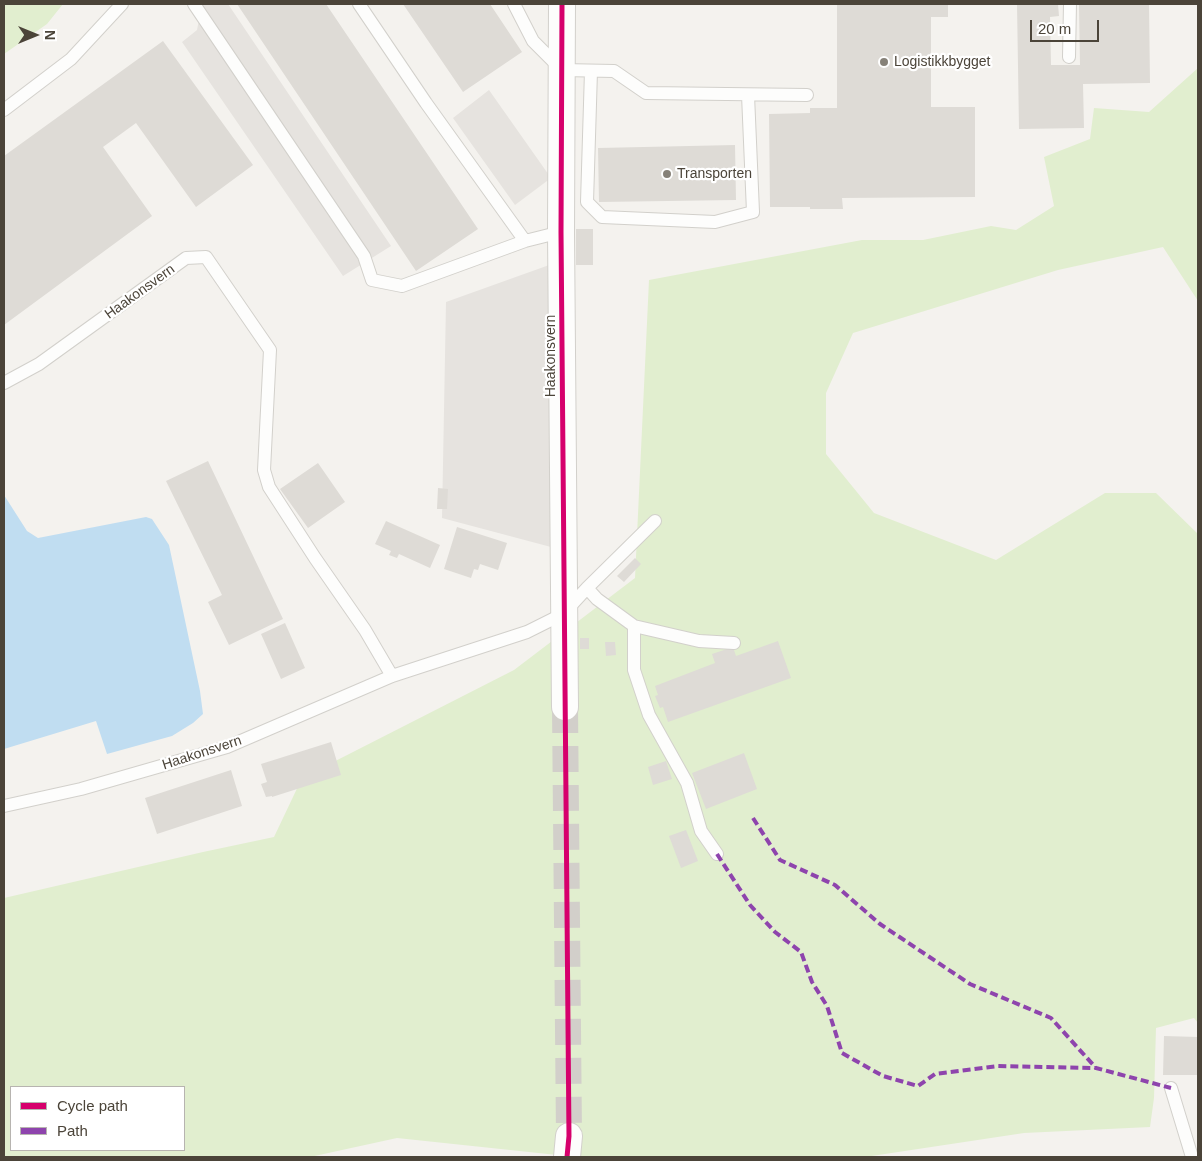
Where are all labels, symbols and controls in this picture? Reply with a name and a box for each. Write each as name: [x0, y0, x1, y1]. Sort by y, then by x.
north arrow: [10, 10, 60, 60]
scale bar: [1032, 10, 1101, 42]
text: 20 m: [1038, 20, 1071, 37]
text: N: [42, 30, 58, 40]
place label: Logistikkbygget: [894, 54, 991, 70]
marker: Logistikkbygget: [878, 56, 890, 68]
place label: Transporten: [677, 166, 752, 182]
marker: Transporten: [661, 168, 673, 180]
street label: Haakonsvern: [102, 261, 178, 323]
street label: Haakonsvern: [543, 315, 559, 397]
street label: Haakonsvern: [160, 732, 244, 774]
legend: [10, 1086, 185, 1151]
text: Cycle path: [57, 1097, 128, 1114]
text: Path: [57, 1122, 88, 1139]

